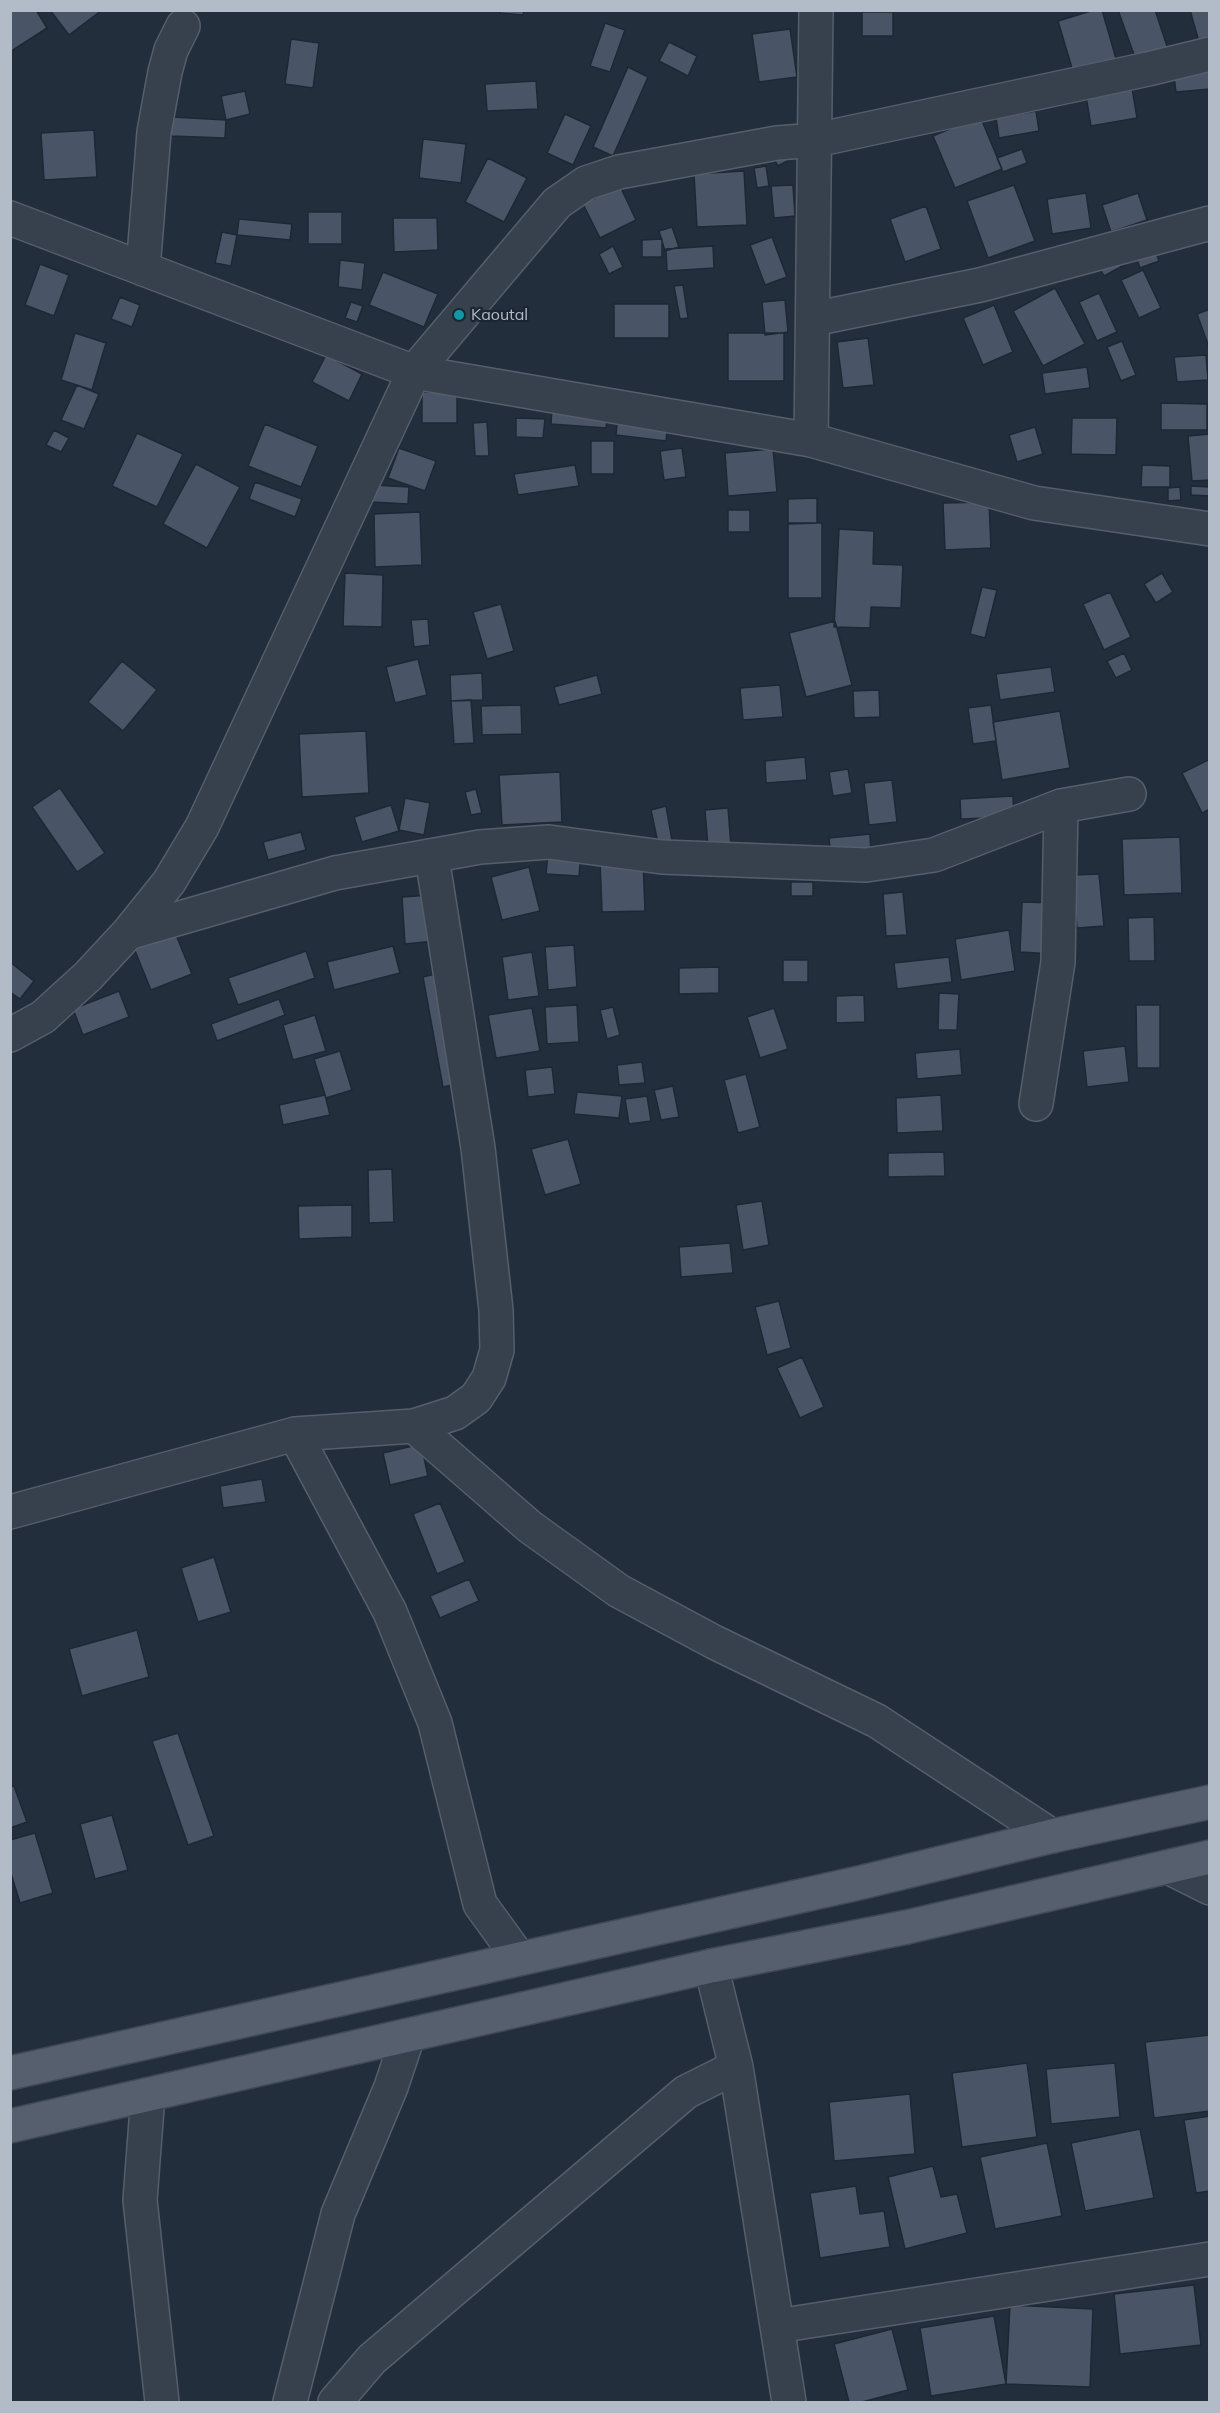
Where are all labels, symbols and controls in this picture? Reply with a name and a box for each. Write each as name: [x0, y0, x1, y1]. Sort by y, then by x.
place label: Kaoutal: [471, 305, 528, 325]
marker: Kaoutal: [452, 308, 466, 322]

